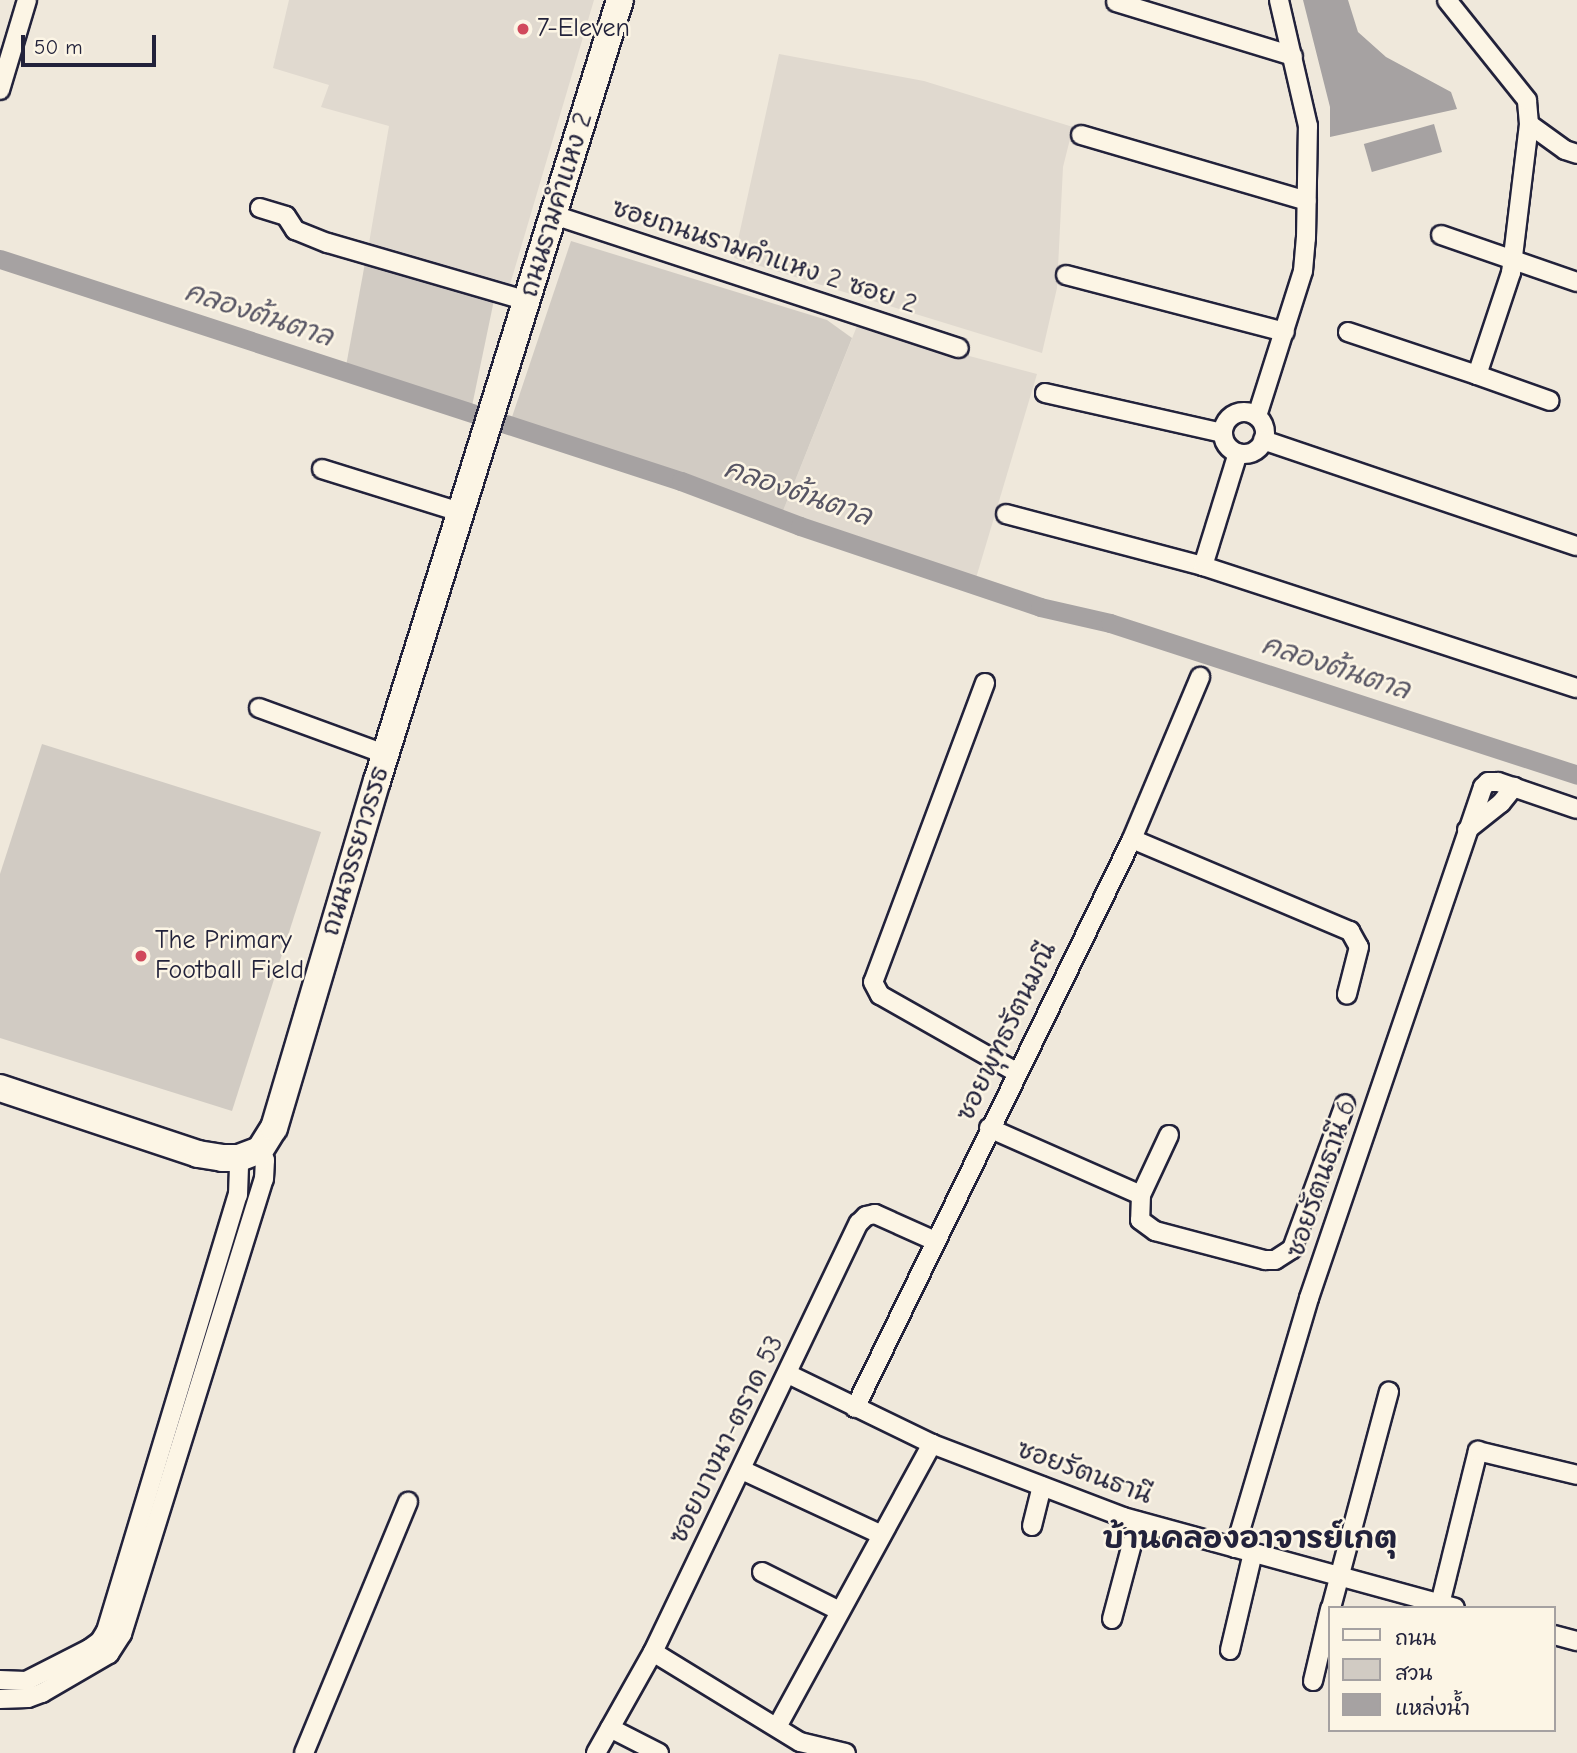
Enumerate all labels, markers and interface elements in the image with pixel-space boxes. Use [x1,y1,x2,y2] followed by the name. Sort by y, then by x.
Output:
[537,13,630,45] place label: 7-Eleven
[24,21,159,65] scale bar
[515,21,531,37] marker: 7-Eleven
[34,35,83,59] text: 50 m
[514,109,600,301] street label: ถนนรามคำแหง 2
[607,193,921,321] street label: ซอยถนนรามคำแหง 2 ซอย 2
[181,274,337,354] water label: คลองต้นตาล
[720,451,876,533] water label: คลองต้นตาล
[1258,627,1414,707] water label: คลองต้นตาล
[315,762,397,940] street label: ถนนจรรยาวรรธ
[155,925,304,986] place label: The Primary Football Field
[950,937,1064,1127] street label: ซอยพุทธรัตนมณี
[133,948,149,964] marker: The Primary Football Field
[1281,1096,1363,1262] street label: ซอยรัตนธานี 6
[663,1331,791,1549] street label: ซอยบางนา-ตราด 53
[1012,1434,1156,1512] street label: ซอยรัตนธานี
[1103,1521,1397,1557] district label: บ้านคลองอาจารย์เกตุ
[1328,1606,1556,1732] legend
[1395,1626,1436,1650] text: ถนน
[1395,1661,1432,1685] text: สวน
[1395,1696,1470,1720] text: แหล่งน้ำ

